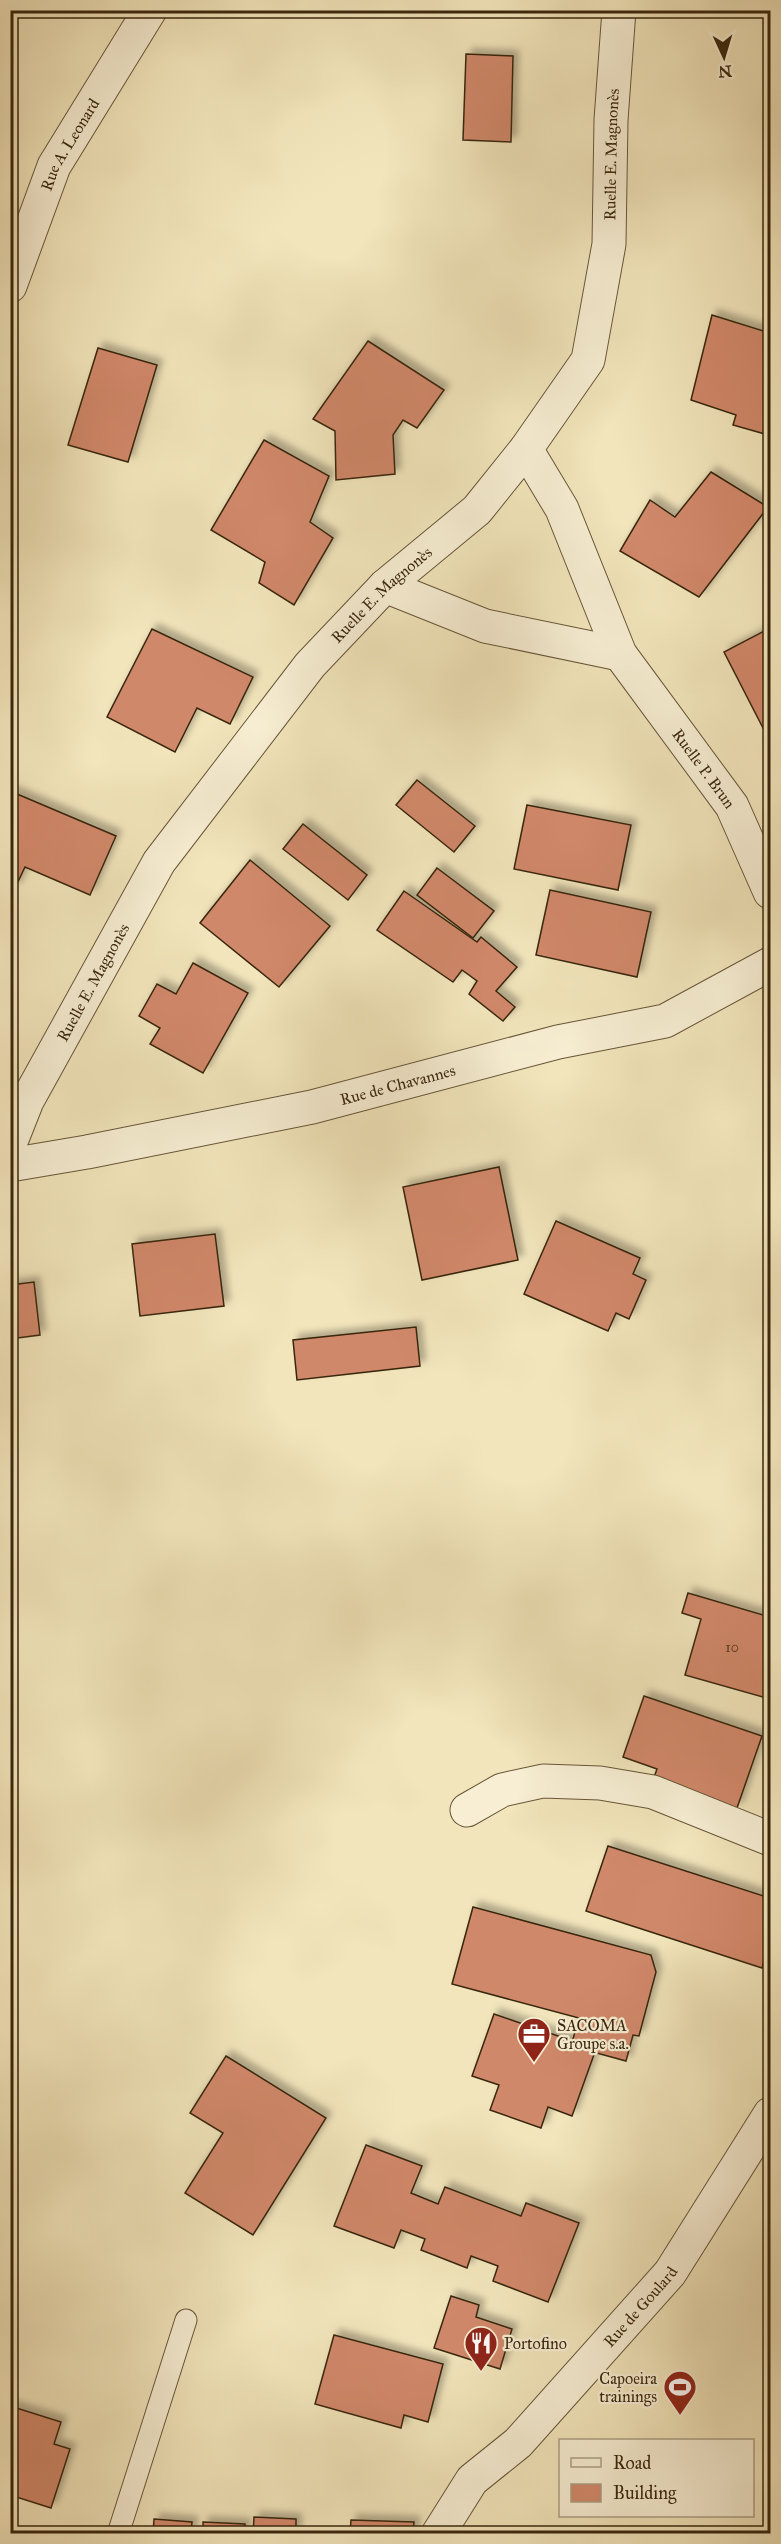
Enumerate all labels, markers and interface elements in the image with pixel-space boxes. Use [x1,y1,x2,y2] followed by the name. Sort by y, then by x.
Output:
[694,27,754,87] north arrow
[717,62,732,81] text: N
[600,88,623,221] street label: Ruelle E. Magnonès
[37,95,103,193] street label: Rue A. Leonard
[327,542,436,647] street label: Ruelle E. Magnonès
[668,725,739,812] street label: Ruelle P. Brun
[53,920,133,1045] street label: Ruelle E. Magnonès
[338,1061,458,1109] street label: Rue de Chavannes
[725,1639,739,1656] house number: 10
[516,2016,552,2063] office icon: SACOMA Groupe s.a.
[557,2016,629,2053] place label: SACOMA Groupe s.a.
[600,2263,682,2351] street label: Rue de Goulard
[463,2325,499,2372] restaurant icon: Portofino
[504,2334,567,2353] place label: Portofino
[599,2369,657,2407] place label: Capoeira trainings
[662,2369,698,2416] sports icon: Capoeira trainings
[559,2439,754,2517] legend
[613,2452,651,2474] text: Road
[613,2482,677,2505] text: Building

